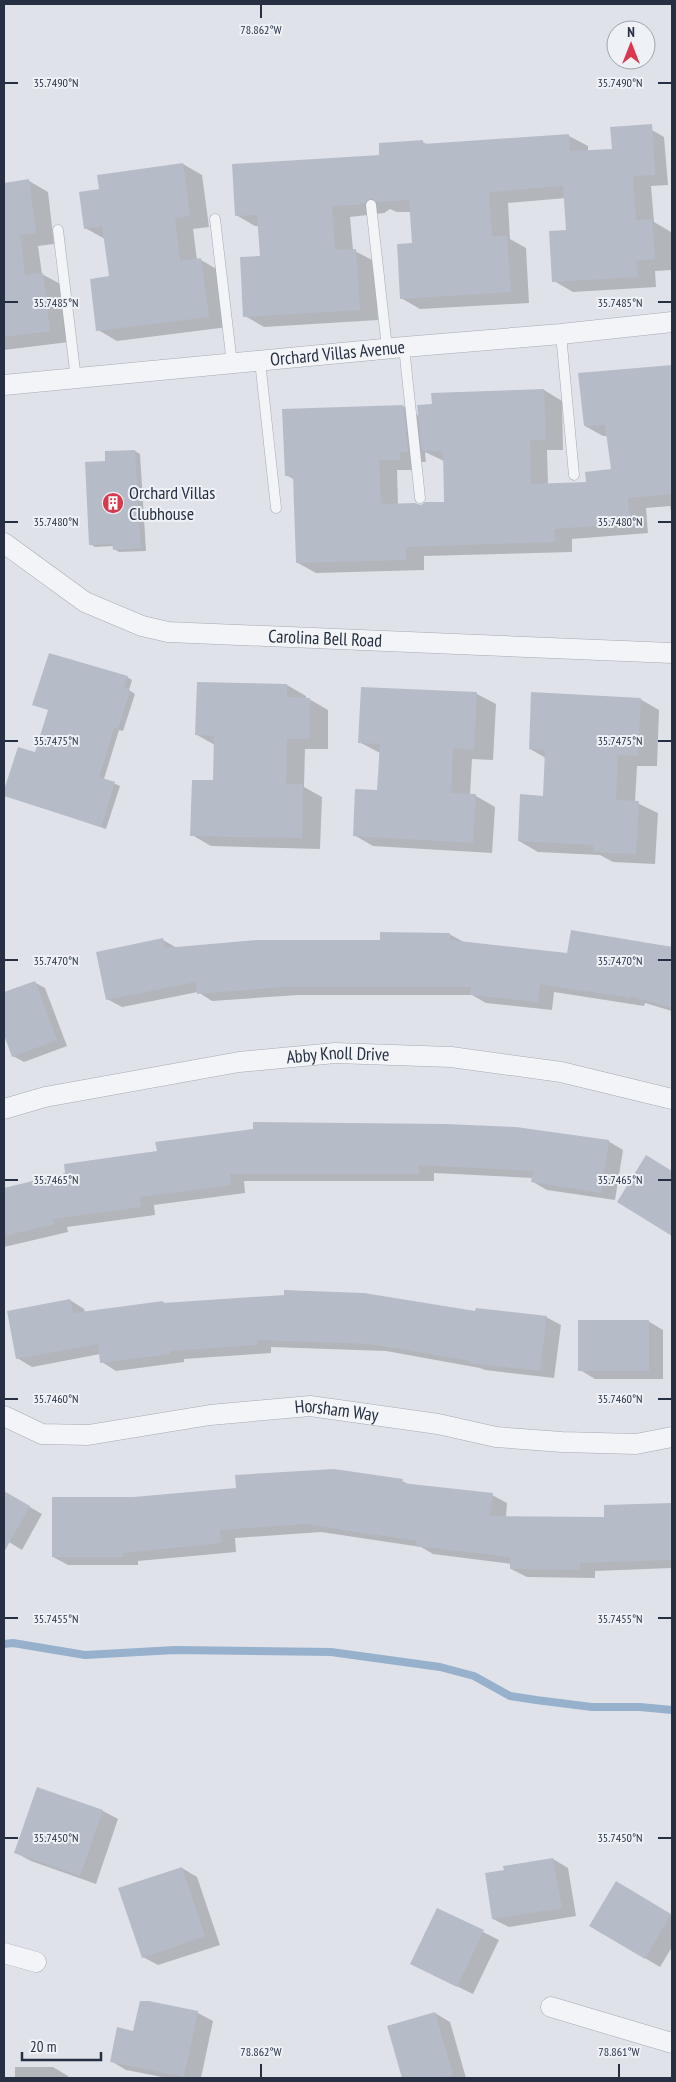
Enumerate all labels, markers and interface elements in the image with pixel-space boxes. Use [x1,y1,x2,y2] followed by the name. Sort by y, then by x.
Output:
[606,20,656,70] north arrow
[240,22,282,37] text: 78.862°W
[627,23,635,41] text: N
[33,75,79,90] text: 35.7490°N
[597,75,643,90] text: 35.7490°N
[33,295,79,310] text: 35.7485°N
[597,295,643,310] text: 35.7485°N
[269,335,406,371] street label: Orchard Villas Avenue
[129,481,215,525] place label: Orchard Villas Clubhouse
[101,491,125,515] building icon: Orchard Villas Clubhouse
[33,514,79,529] text: 35.7480°N
[597,514,643,529] text: 35.7480°N
[268,624,383,652] street label: Carolina Bell Road
[33,733,79,748] text: 35.7475°N
[597,733,643,748] text: 35.7475°N
[33,953,79,968] text: 35.7470°N
[597,953,643,968] text: 35.7470°N
[285,1041,390,1069] street label: Abby Knoll Drive
[33,1172,79,1187] text: 35.7465°N
[597,1172,643,1187] text: 35.7465°N
[33,1391,79,1406] text: 35.7460°N
[597,1391,643,1406] text: 35.7460°N
[294,1394,380,1427] street label: Horsham Way
[33,1611,79,1626] text: 35.7455°N
[597,1611,643,1626] text: 35.7455°N
[33,1830,79,1845] text: 35.7450°N
[597,1830,643,1845] text: 35.7450°N
[22,2030,101,2062] scale bar
[30,2037,56,2056] text: 20 m
[240,2044,282,2059] text: 78.862°W
[598,2044,640,2059] text: 78.861°W

